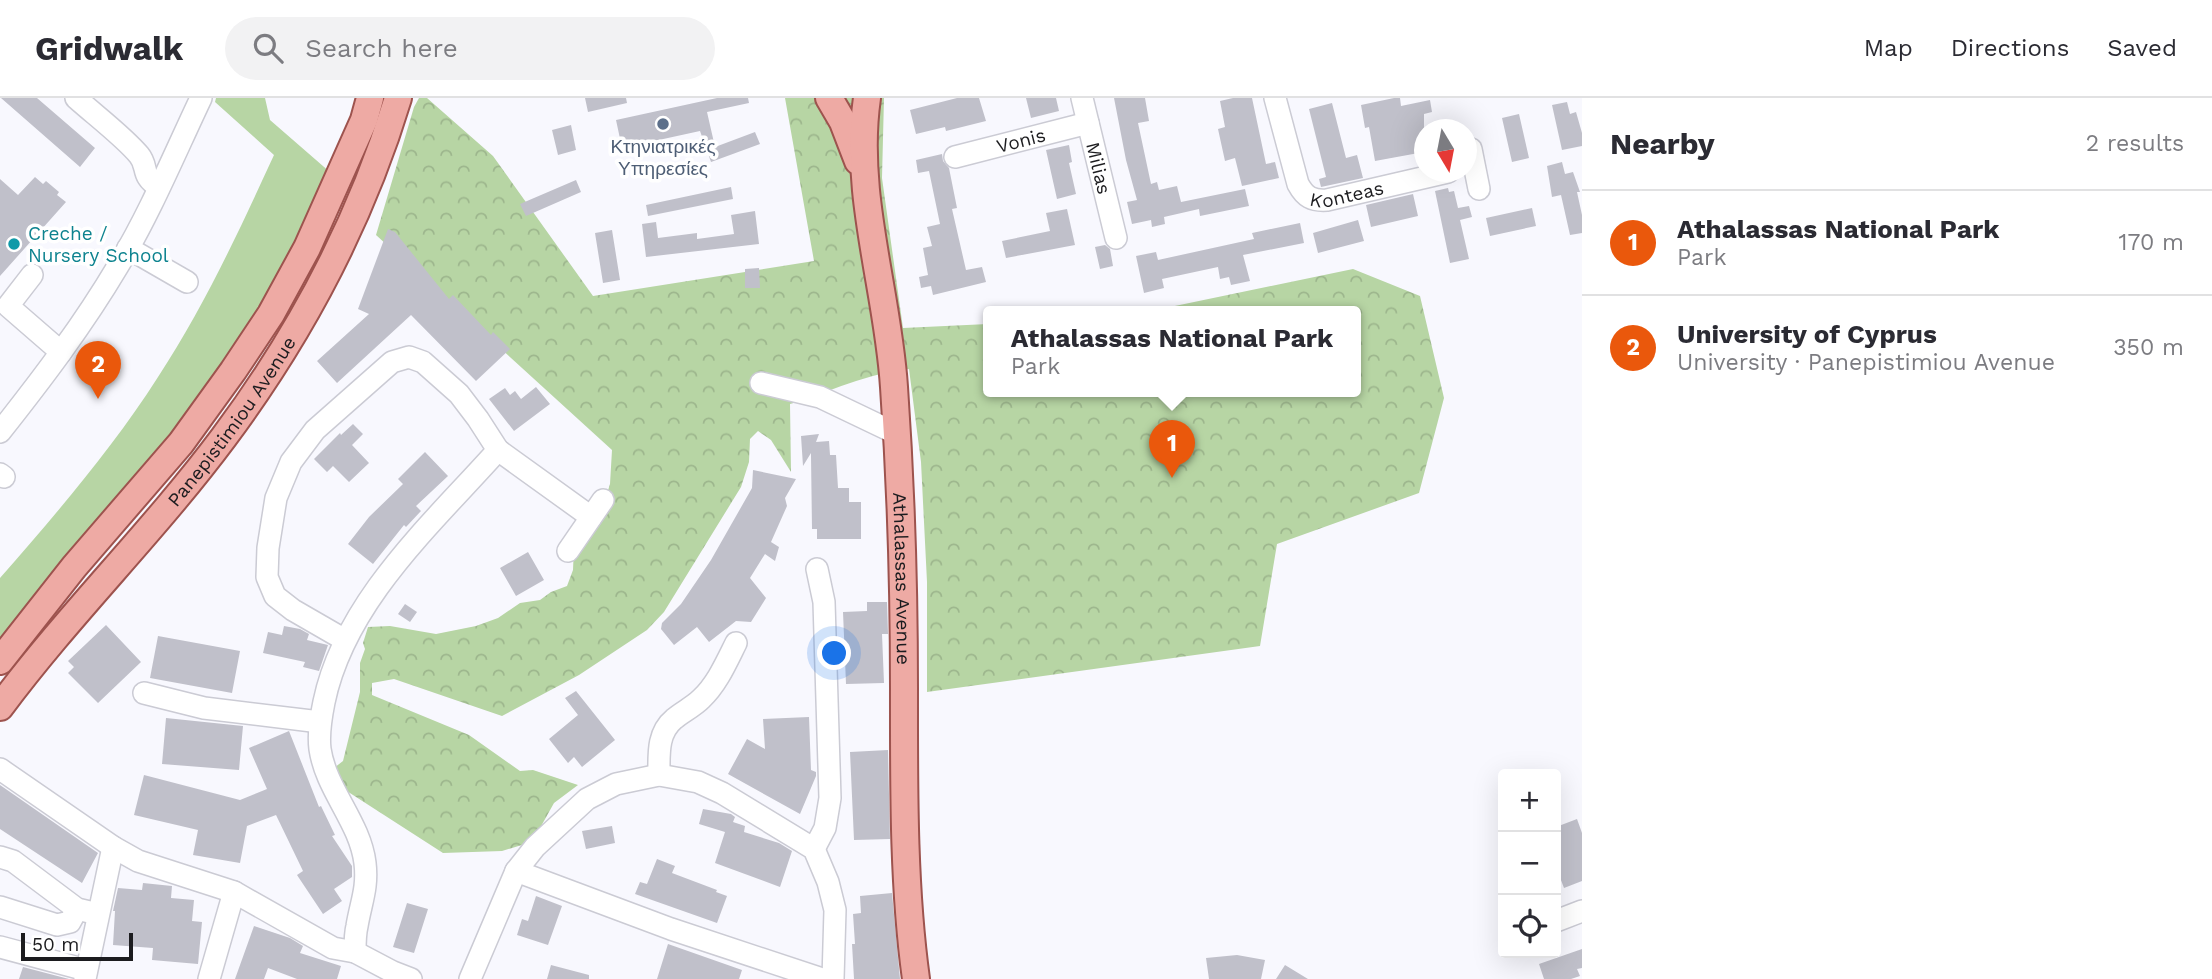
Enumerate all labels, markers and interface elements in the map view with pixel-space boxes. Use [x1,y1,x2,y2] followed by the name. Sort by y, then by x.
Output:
[225,17,715,80] search box
[35,29,183,68] text: Gridwalk
[249,29,287,67] icon: search
[305,33,458,63] text: Search here
[1864,34,1913,62] text: Map
[1951,34,2069,62] text: Directions
[2107,34,2177,62] text: Saved
[655,116,671,132] marker: Κτηνιατρικές Υπηρεσίες
[1414,119,1477,182] north arrow
[994,123,1048,157] street label: Vonis
[1610,126,1715,161] text: Nearby
[2086,130,2184,157] text: 2 results
[610,135,716,180] place label: Κτηνιατρικές Υπηρεσίες
[1082,140,1116,196] street label: Milias
[1308,176,1386,212] street label: Konteas
[1677,214,1999,244] text: Athalassas National Park
[28,222,169,267] place label: Creche / Nursery School
[1628,229,1638,256] text: 1
[2119,229,2184,256] text: 170 m
[6,236,22,252] marker: Creche / Nursery School
[1677,244,1726,271] text: Park
[983,306,1361,397] popup
[1677,319,1937,349] text: University of Cyprus
[1011,323,1333,353] text: Athalassas National Park
[162,332,300,511] street label: Panepistimiou Avenue
[1626,334,1640,361] text: 2
[2113,334,2184,361] text: 350 m
[75,341,121,399] pin: 2
[1677,349,2055,376] text: University · Panepistimiou Avenue
[1011,353,1060,380] text: Park
[1149,420,1195,478] pin: 1
[888,492,915,665] street label: Athalassas Avenue
[817,636,851,670] your location
[1498,769,1561,958] map controls
[1498,769,1561,832] button: +
[1498,832,1561,895] button: −
[1498,895,1561,958] button: locate
[21,930,133,962] scale bar
[32,933,79,956] text: 50 m

